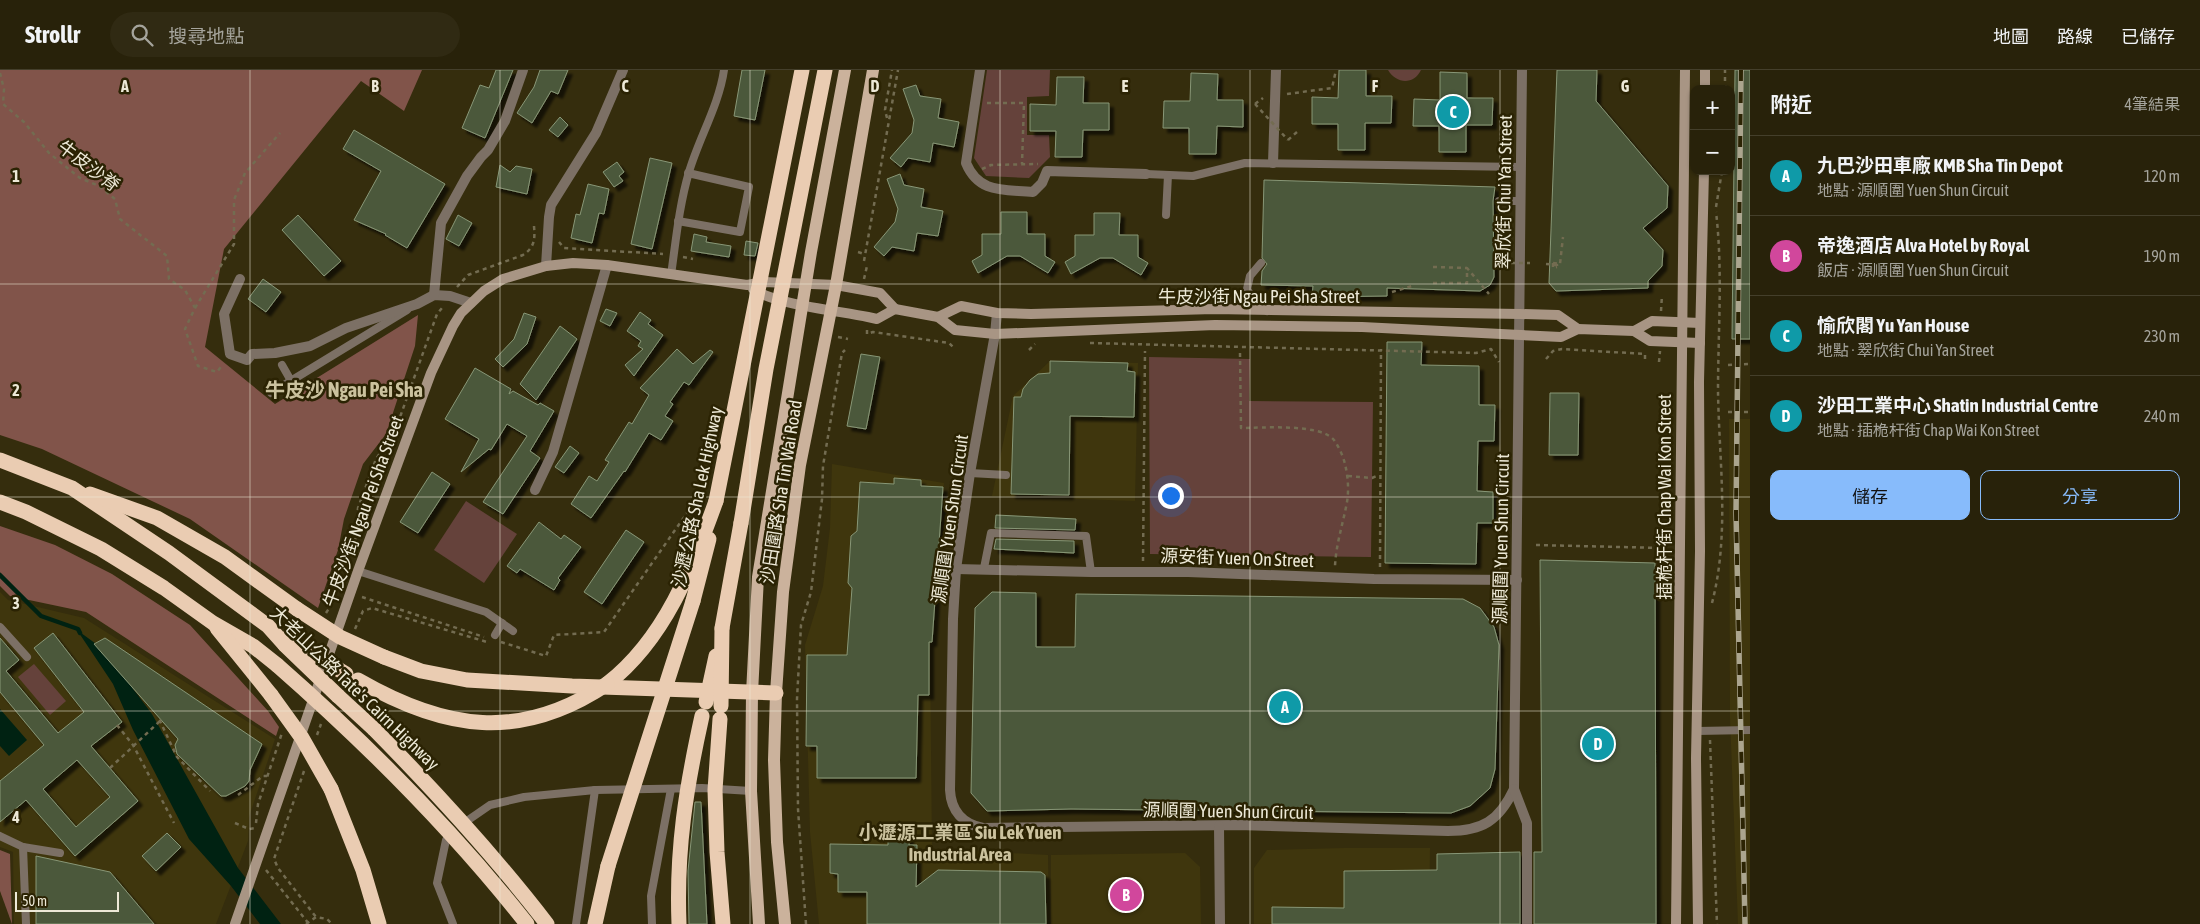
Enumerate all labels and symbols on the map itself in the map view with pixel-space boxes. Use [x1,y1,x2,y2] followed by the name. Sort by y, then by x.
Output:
[120,77,129,95] text: A
[371,77,379,95] text: B
[621,77,629,95] text: C
[871,77,880,95] text: D
[1122,77,1129,95] text: E
[1372,77,1379,95] text: F
[1621,77,1630,95] text: G
[1437,93,1469,131] pin: C
[1492,115,1516,269] street label: 翠欣街 Chui Yan Street
[54,136,124,196] street label: 牛皮沙脊
[12,167,20,185] text: 1
[1158,286,1360,307] street label: 牛皮沙街 Ngau Pei Sha Street
[265,378,423,401] district label: 牛皮沙 Ngau Pei Sha
[12,381,20,399] text: 2
[1654,394,1675,600] street label: 插桅杆街 Chap Wai Kon Street
[756,398,806,586] street label: 沙田圍路 Sha Tin Wai Road
[668,405,726,589] street label: 沙瀝公路 Sha Lek Highway
[319,412,407,610] street label: 牛皮沙街 Ngau Pei Sha Street
[928,433,972,605] street label: 源順圍 Yuen Shun Circuit
[1489,453,1513,625] street label: 源順圍 Yuen Shun Circuit
[1158,483,1184,509] your location
[1160,545,1314,571] street label: 源安街 Yuen On Street
[12,594,20,612] text: 3
[266,602,444,774] street label: 大老山公路 Tate's Cairn Highway
[1269,688,1301,726] pin: A
[1582,725,1614,763] pin: D
[1142,799,1314,823] street label: 源順圍 Yuen Shun Circuit
[11,808,20,826] text: 4
[858,821,1062,865] district label: 小瀝源工業區 Siu Lek Yuen Industrial Area
[1110,876,1142,914] pin: B
[15,889,119,912] scale bar

